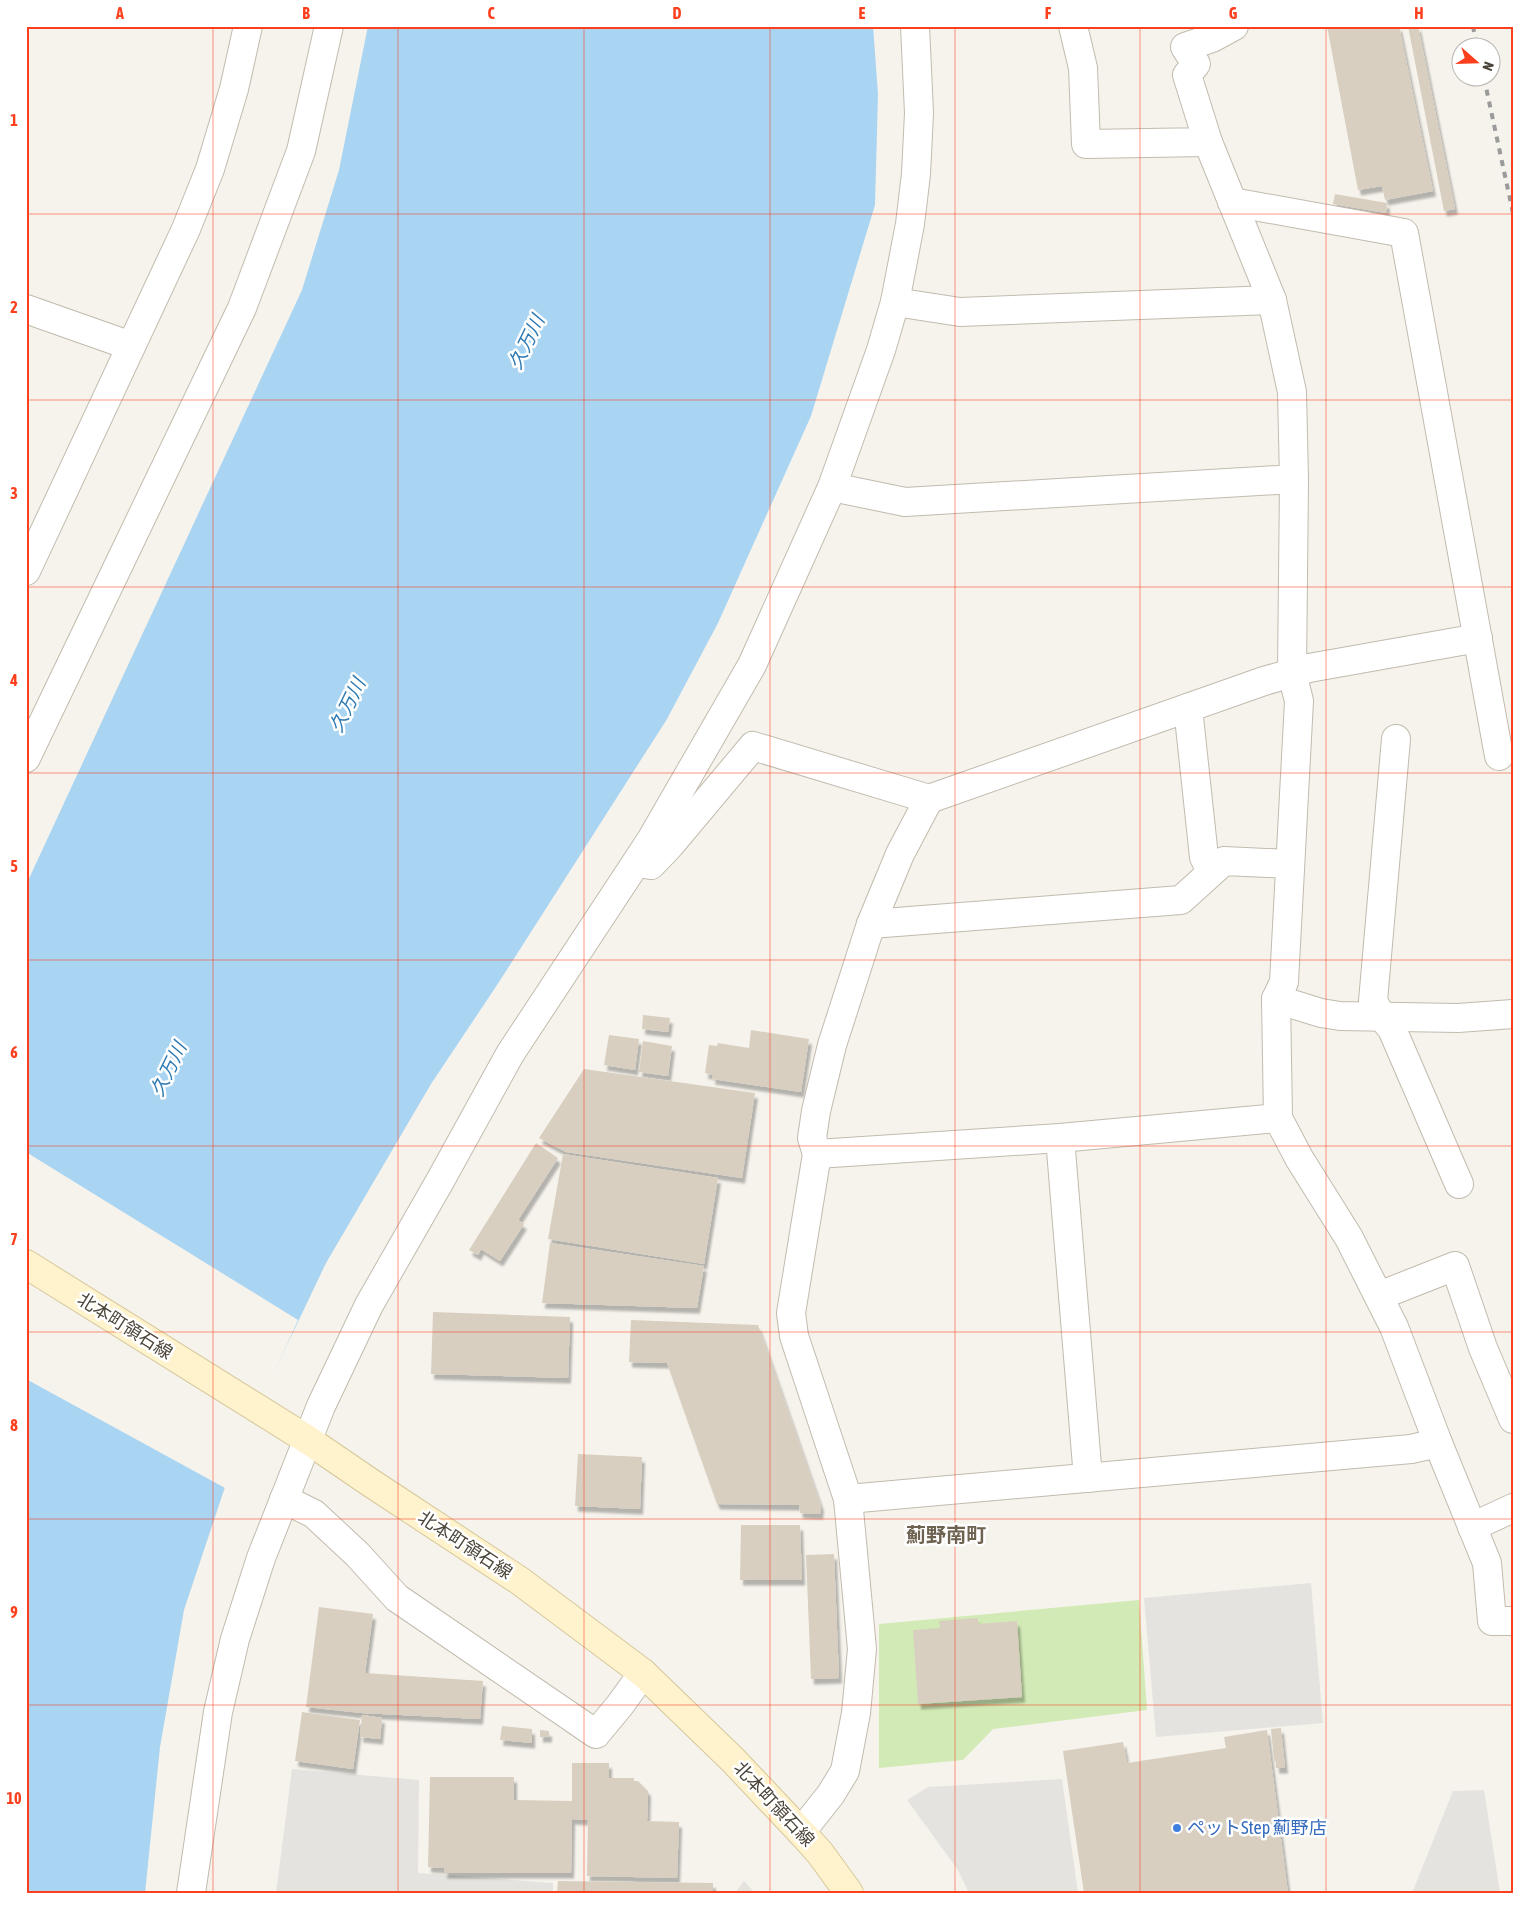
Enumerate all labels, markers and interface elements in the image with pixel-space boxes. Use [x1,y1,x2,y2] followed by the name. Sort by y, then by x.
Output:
[115,4,124,22] text: A
[302,4,310,22] text: B
[487,4,495,22] text: C
[673,4,682,22] text: D
[859,4,866,22] text: E
[1045,4,1052,22] text: F
[1229,4,1238,22] text: G
[1414,4,1424,22] text: H
[1452,38,1502,88] north arrow
[1479,60,1497,73] text: N
[10,111,18,129] text: 1
[10,298,18,316] text: 2
[504,310,549,372] water label: 久万川
[10,484,18,502] text: 3
[9,671,18,689] text: 4
[325,673,370,735] water label: 久万川
[10,857,18,875] text: 5
[146,1037,191,1099] water label: 久万川
[10,1043,18,1061] text: 6
[10,1230,18,1248] text: 7
[74,1288,177,1363] street label: 北本町領石線
[10,1416,18,1434] text: 8
[414,1506,516,1583] street label: 北本町領石線
[906,1523,986,1546] district label: 薊野南町
[10,1603,18,1621] text: 9
[730,1757,819,1850] street label: 北本町領石線
[6,1789,22,1807] text: 10
[1187,1817,1327,1838] place label: ペットStep 薊野店
[1171,1822,1183,1834] marker: ペットStep 薊野店

